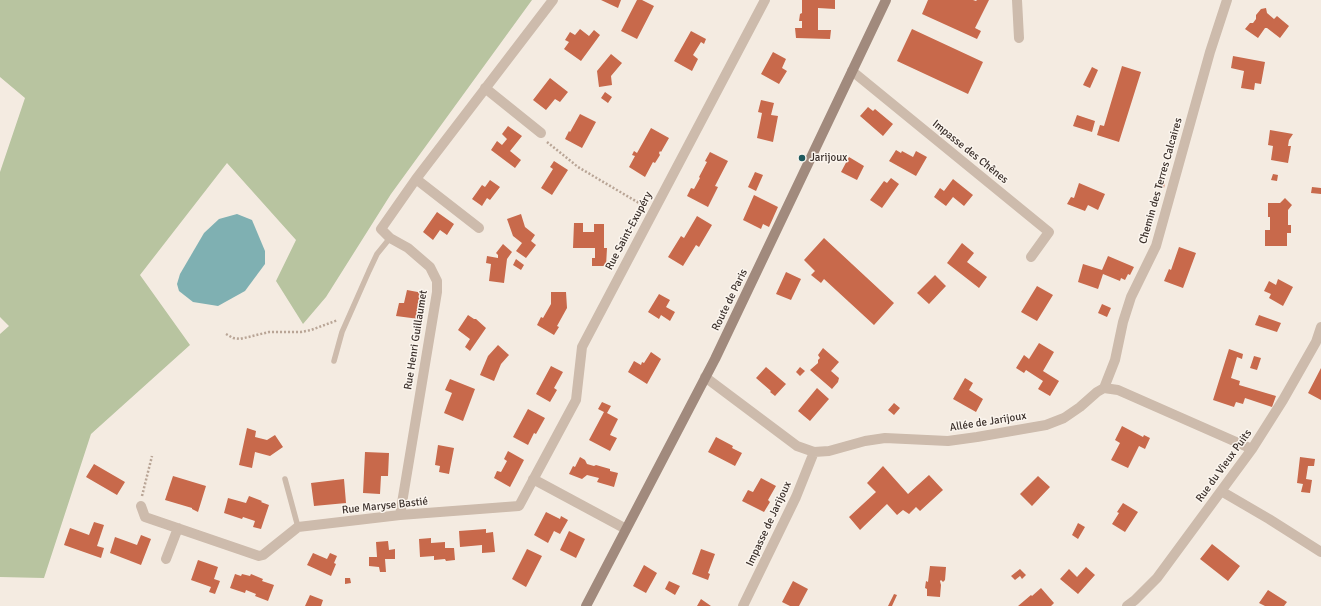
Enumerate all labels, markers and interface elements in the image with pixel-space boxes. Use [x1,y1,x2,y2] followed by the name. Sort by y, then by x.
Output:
[1137,116,1185,246] street label: Chemin des Terres Calcaires
[929,117,1011,187] street label: Impasse des Chênes
[810,151,847,165] place label: Jarijoux
[797,153,807,163] marker: Jarijoux
[603,190,655,272] street label: Rue Saint-Exupéry
[709,267,751,333] street label: Route de Paris
[402,289,430,391] street label: Rue Henri Guillaumet
[949,409,1027,435] street label: Allée de Jarijoux
[1193,427,1255,505] street label: Rue du Vieux Puits
[744,480,794,568] street label: Impasse de Jarijoux
[341,495,429,517] street label: Rue Maryse Bastié

